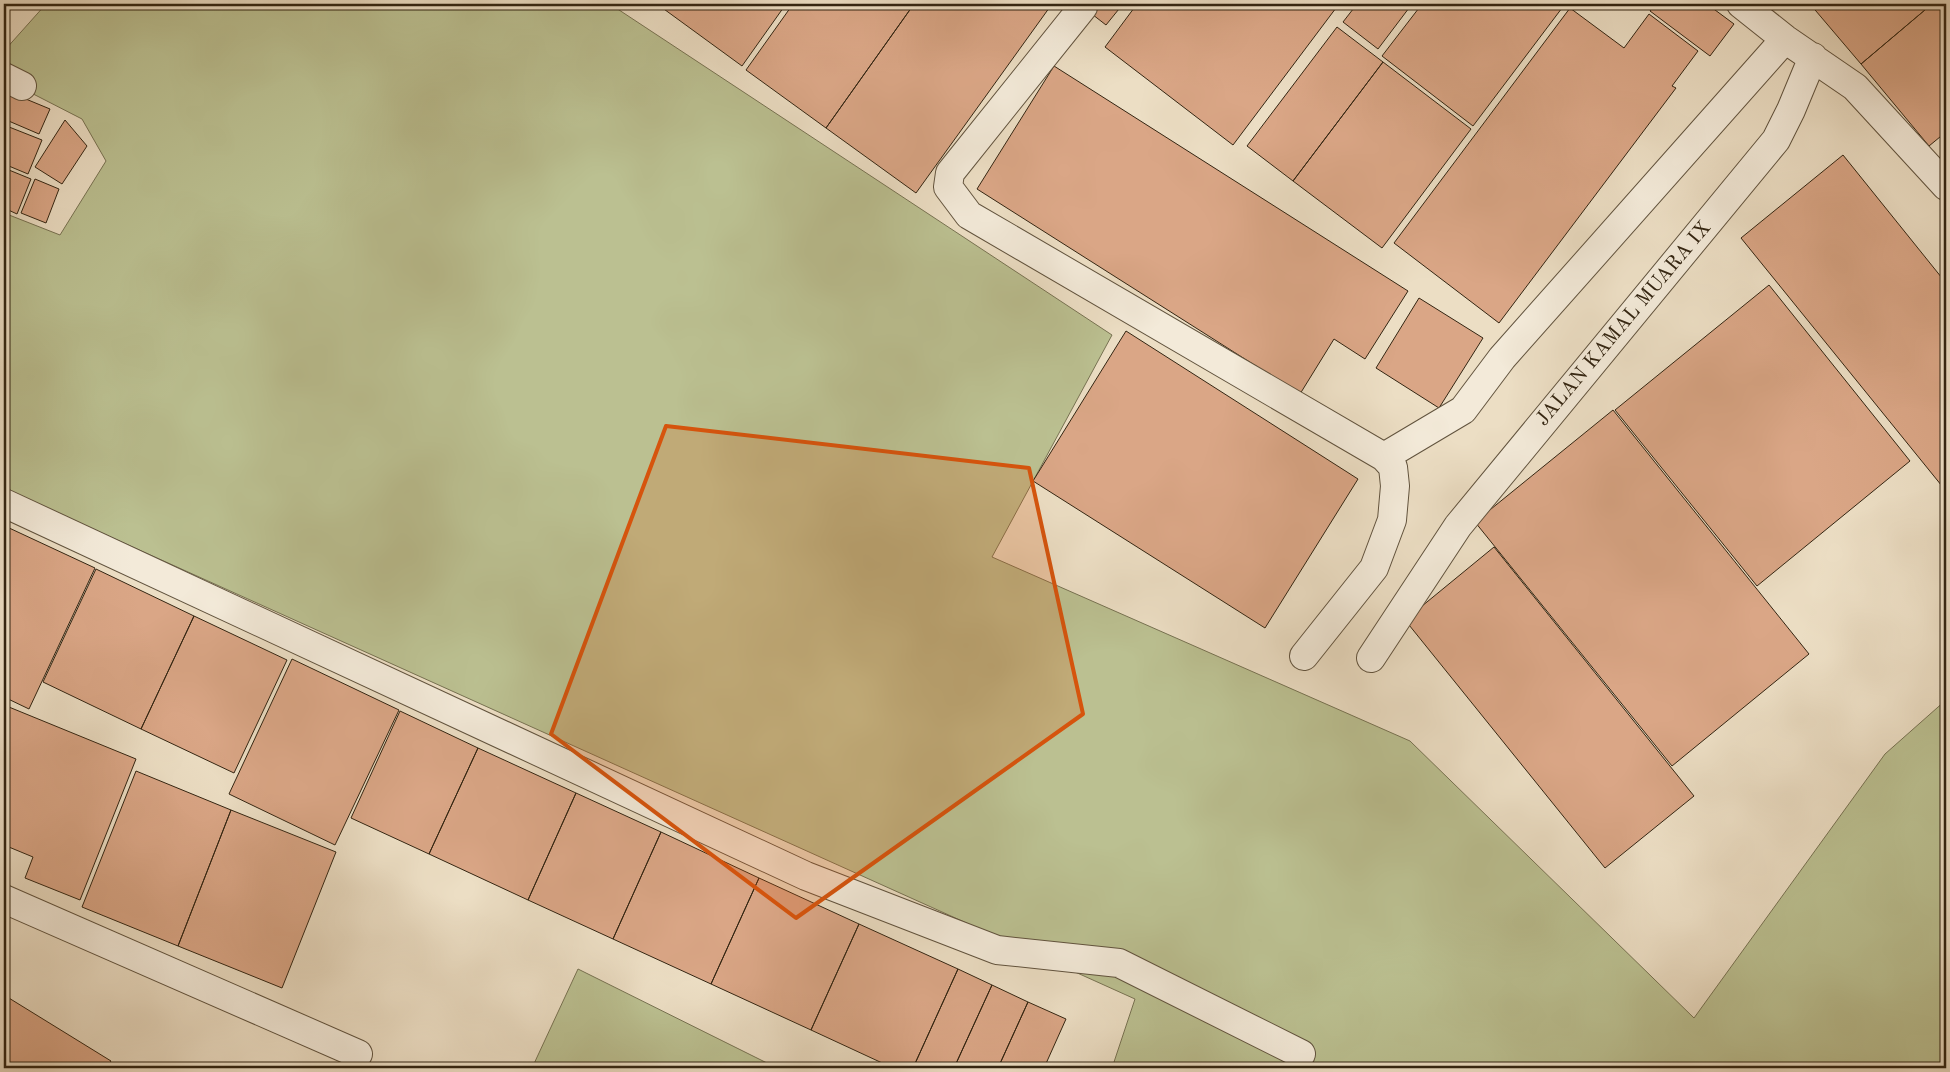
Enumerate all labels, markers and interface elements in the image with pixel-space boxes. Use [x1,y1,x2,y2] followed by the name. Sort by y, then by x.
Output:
[1533,218,1715,430] street label: JALAN KAMAL MUARA IX

